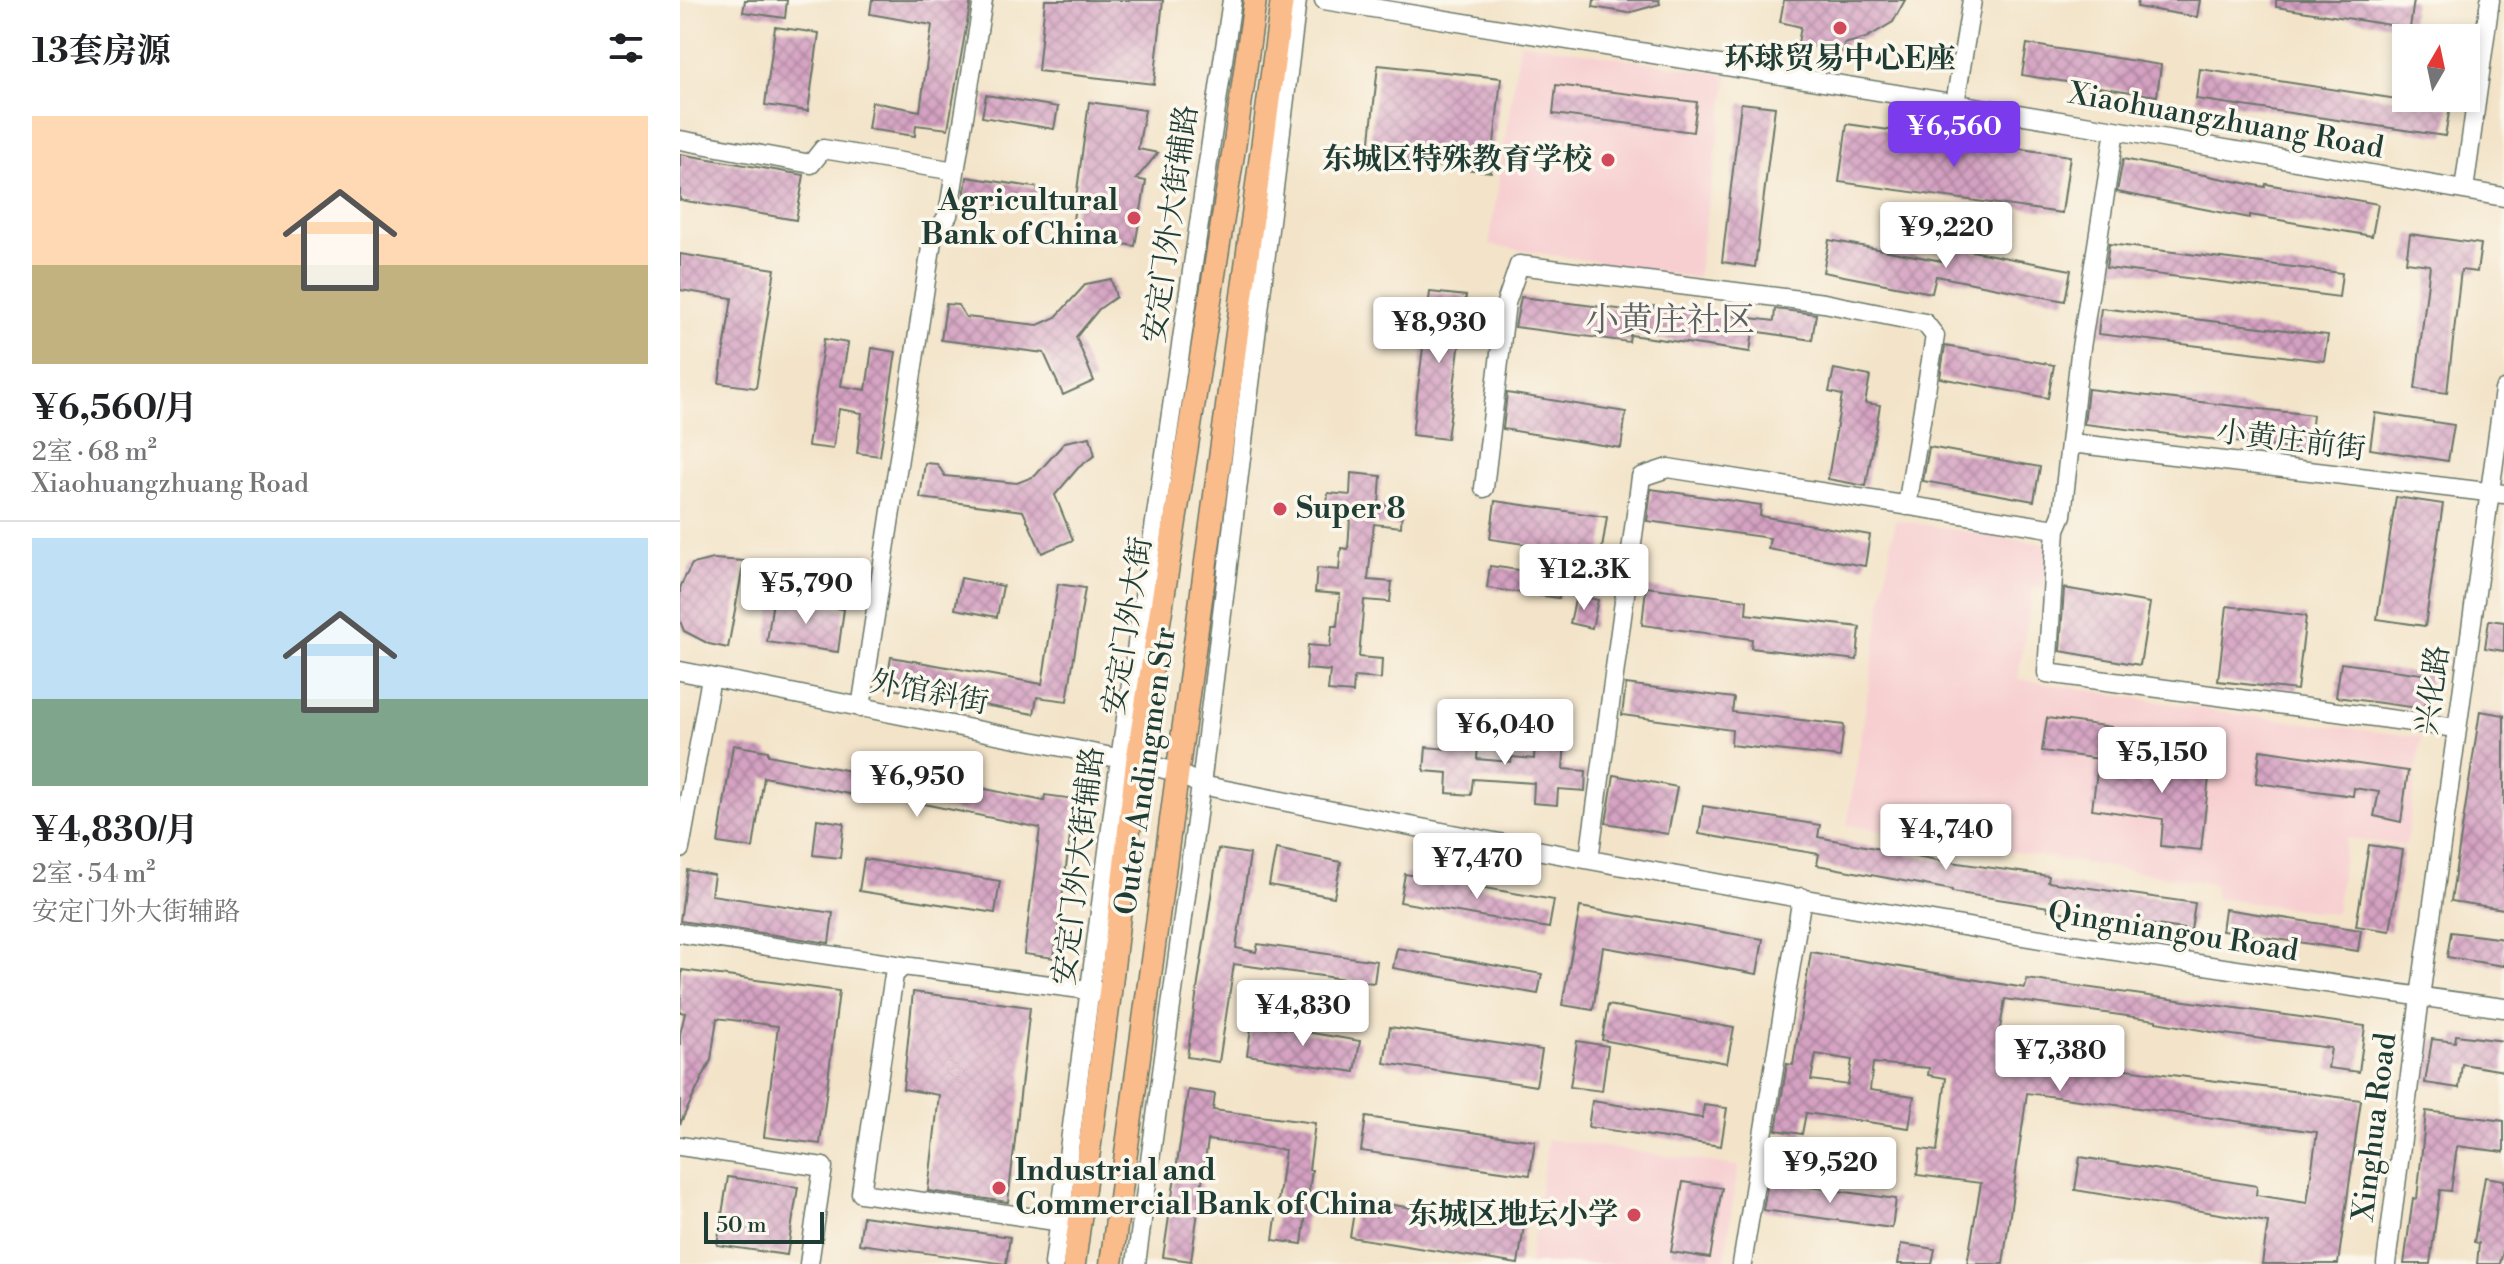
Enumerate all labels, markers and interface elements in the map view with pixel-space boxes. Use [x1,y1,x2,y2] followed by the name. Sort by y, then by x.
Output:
[1831,19,1849,37] marker: 环球贸易中心E座
[2392,24,2480,112] north arrow
[2392,24,2480,112] map controls
[604,26,648,70] icon: filters
[32,31,171,73] text: 13套房源
[1725,40,1955,78] place label: 环球贸易中心E座
[2064,74,2387,167] street label: Xiaohuangzhuang Road
[1889,101,2019,169] pin: ¥6,560
[1135,103,1207,345] street label: 安定门外大街辅路
[1906,111,2002,143] text: ¥6,560
[1322,141,1592,179] place label: 东城区特殊教育学校
[1599,151,1617,169] marker: 东城区特殊教育学校
[268,168,412,312] icon: home
[921,182,1119,254] place label: Agricultural Bank of China
[1881,202,2011,270] pin: ¥9,220
[1125,209,1143,227] marker: Agricultural Bank of China
[1898,212,1994,244] text: ¥9,220
[1374,297,1504,365] pin: ¥8,930
[1585,300,1755,342] district label: 小黄庄社区
[1391,307,1487,339] text: ¥8,930
[32,388,198,430] text: ¥6,560/月
[2214,413,2368,469] street label: 小黄庄前街
[32,436,157,468] text: 2室 · 68 m²
[32,468,309,500] text: Xiaohuangzhuang Road
[1296,490,1406,528] place label: Super 8
[1271,500,1289,518] marker: Super 8
[1095,534,1161,718] street label: 安定门外大街
[1519,544,1649,612] pin: ¥12.3K
[1537,554,1631,586] text: ¥12.3K
[741,558,871,626] pin: ¥5,790
[759,568,853,600] text: ¥5,790
[268,590,412,734] icon: home
[1107,625,1185,917] street label: Outer Andingmen Str
[2408,643,2458,737] street label: 兴化路
[866,663,992,723] street label: 外馆斜街
[1440,699,1570,767] pin: ¥6,040
[1455,709,1555,741] text: ¥6,040
[2097,727,2227,795] pin: ¥5,150
[2116,737,2208,769] text: ¥5,150
[1046,745,1112,987] street label: 安定门外大街辅路
[852,751,982,819] pin: ¥6,950
[869,761,965,793] text: ¥6,950
[1881,804,2011,872] pin: ¥4,740
[32,810,199,852] text: ¥4,830/月
[1898,814,1994,846] text: ¥4,740
[1412,833,1542,901] pin: ¥7,470
[1431,843,1523,875] text: ¥7,470
[32,858,155,890] text: 2室 · 54 m²
[2045,893,2301,971] street label: Qingniangou Road
[32,896,240,928] text: 安定门外大街辅路
[1238,980,1368,1048] pin: ¥4,830
[1255,990,1351,1022] text: ¥4,830
[1995,1025,2125,1093] pin: ¥7,380
[2344,1031,2405,1224] street label: Xinghua Road
[2013,1035,2107,1067] text: ¥7,380
[1765,1137,1895,1205] pin: ¥9,520
[1782,1147,1878,1179] text: ¥9,520
[1015,1152,1394,1224] place label: Industrial and Commercial Bank of China
[990,1179,1008,1197] marker: Industrial and Commercial Bank of China
[1408,1196,1618,1234] place label: 东城区地坛小学
[1625,1206,1643,1224] marker: 东城区地坛小学
[704,1208,824,1244] scale bar
[716,1212,767,1239] text: 50 m

